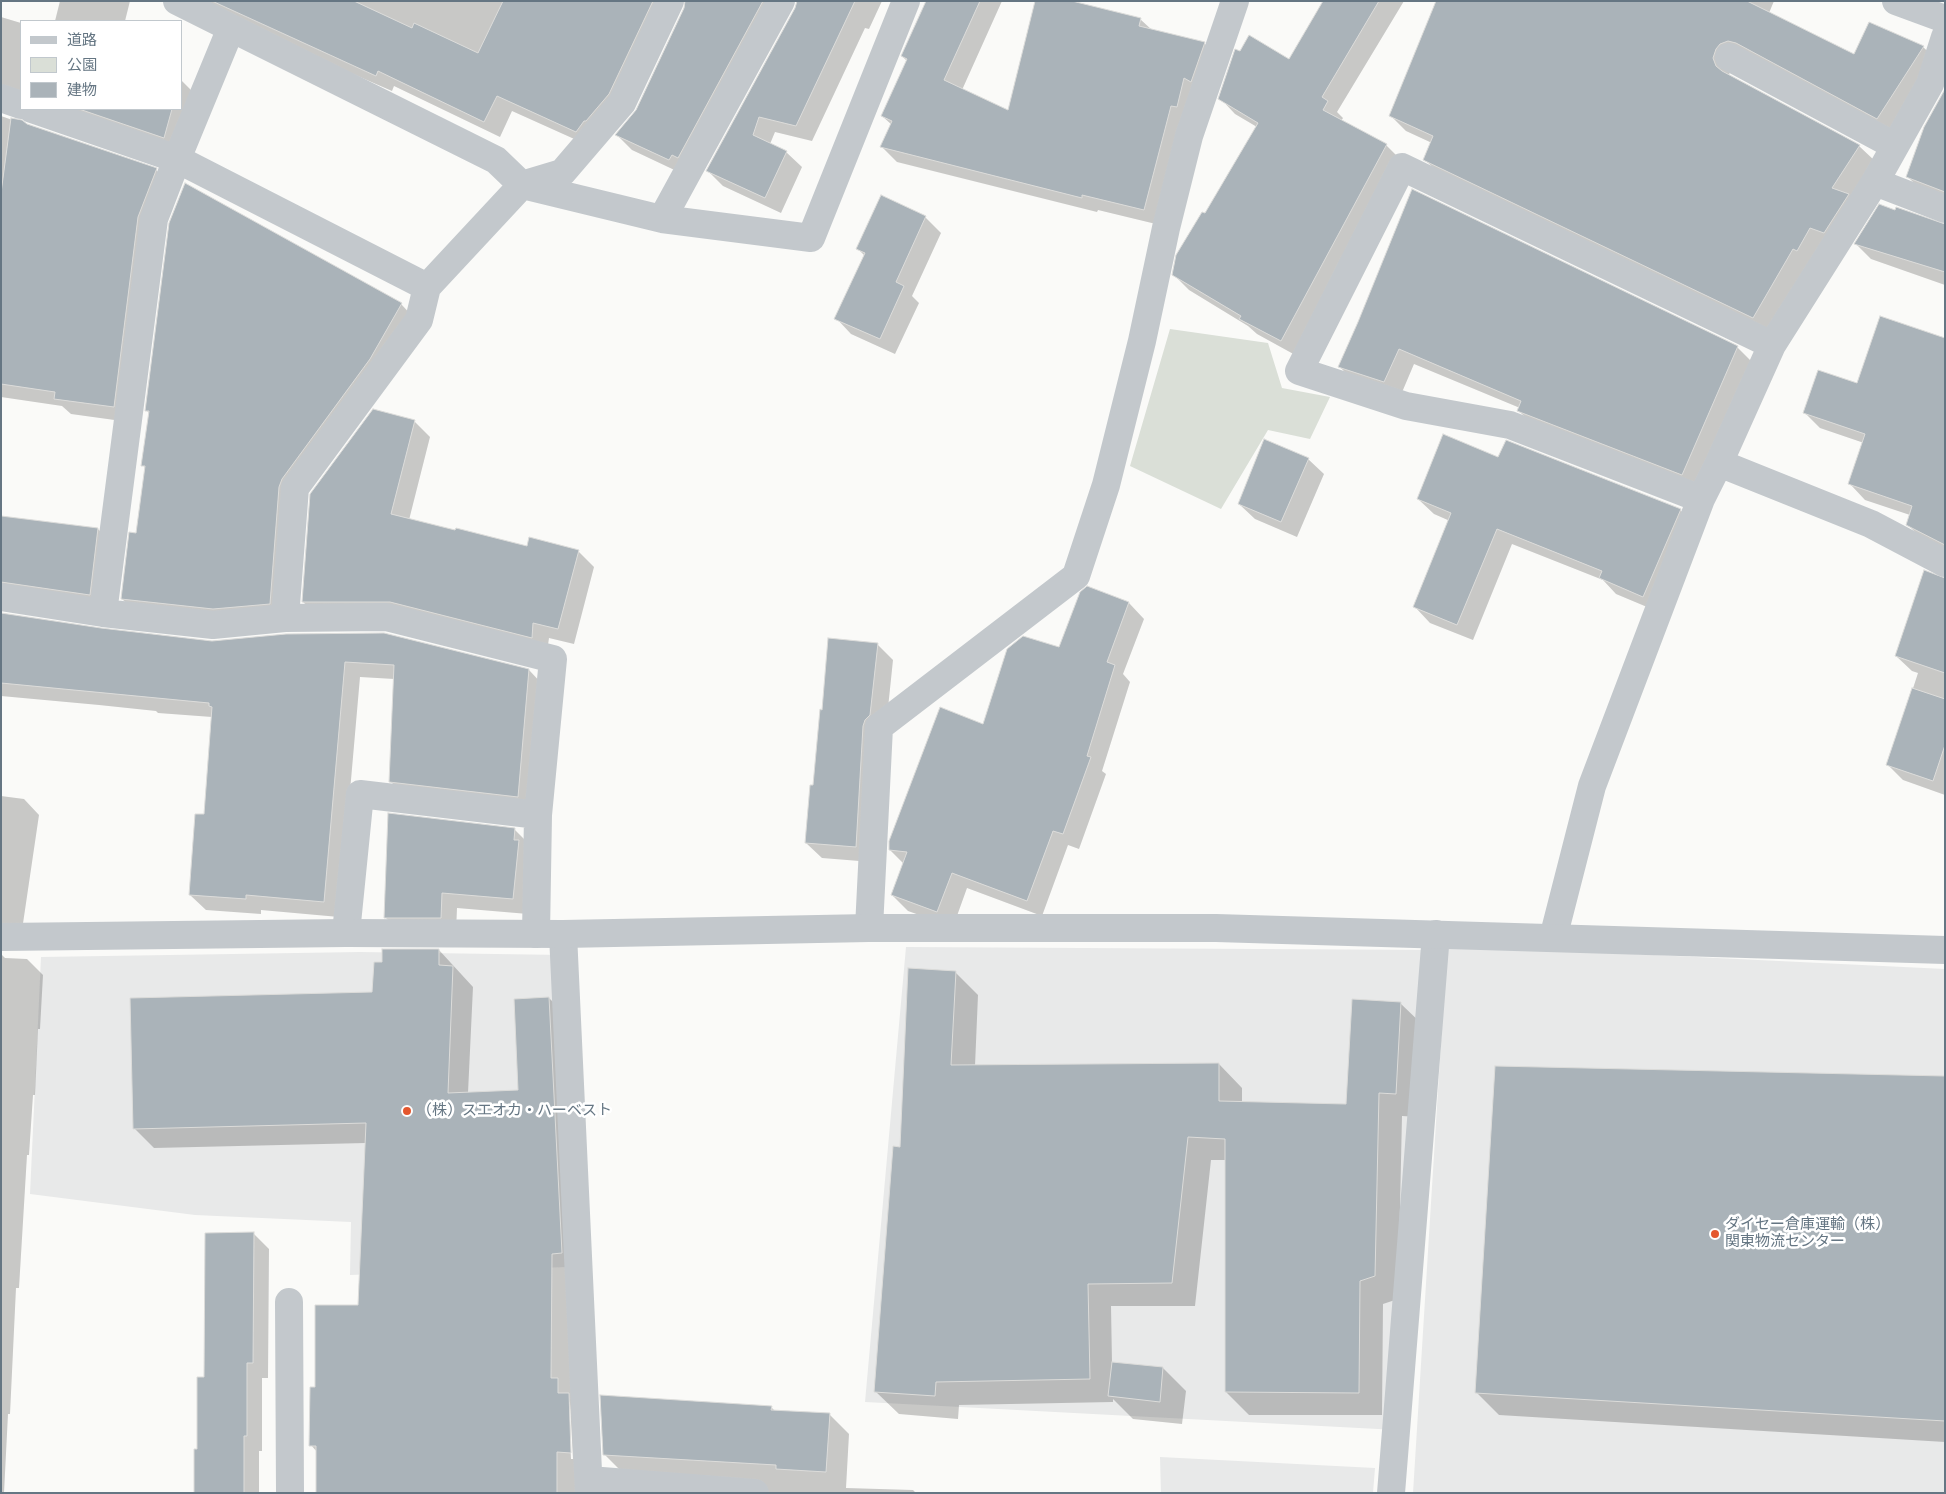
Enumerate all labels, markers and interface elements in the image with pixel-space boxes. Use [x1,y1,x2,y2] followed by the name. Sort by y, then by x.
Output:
[20,20,182,110] legend
[67,29,97,51] text: 道路
[67,54,97,76] text: 公園
[67,79,97,101] text: 建物
[417,1102,612,1120] place label: （株）スエオカ・ハーベスト
[401,1105,413,1117] marker: （株）スエオカ・ハーベスト
[1725,1216,1890,1251] place label: ダイセー倉庫運輸（株） 関東物流センター
[1709,1228,1721,1240] marker: ダイセー倉庫運輸（株） 関東物流センター

